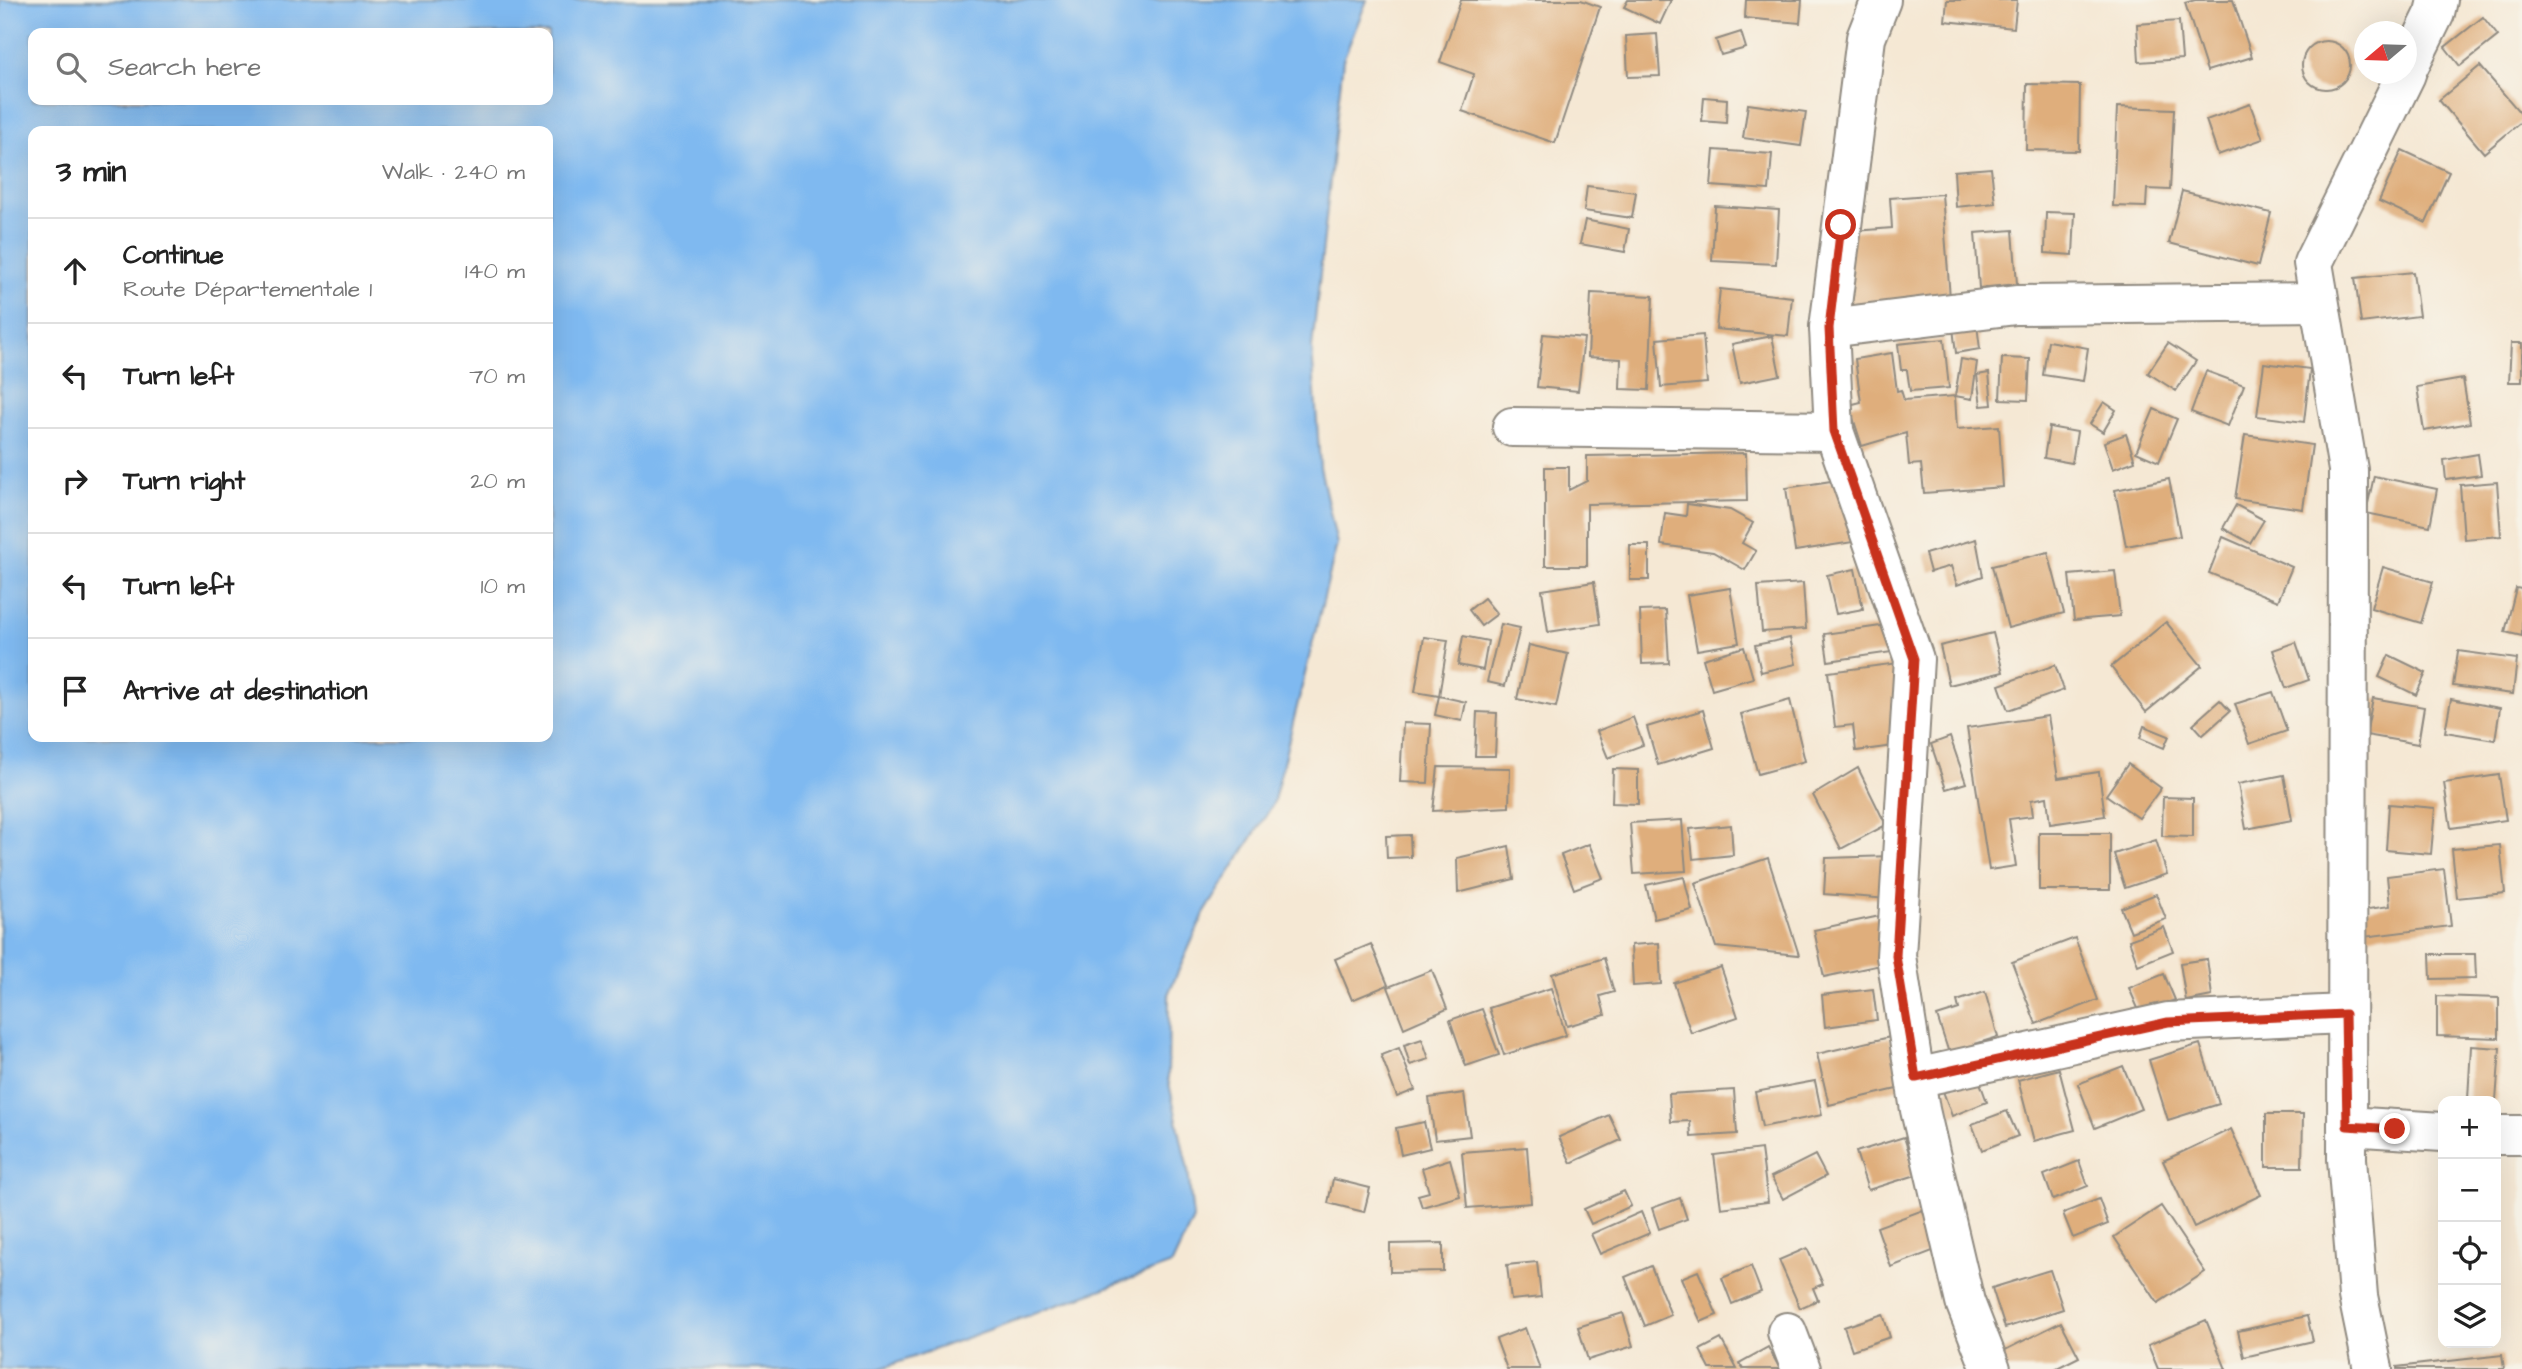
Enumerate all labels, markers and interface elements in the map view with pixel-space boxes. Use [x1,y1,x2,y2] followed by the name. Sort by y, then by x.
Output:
[2354,21,2417,84] north arrow
[28,28,553,105] search box
[52,48,90,86] icon: search
[108,49,261,85] text: Search here
[56,151,126,193] text: 3 min
[382,156,525,188] text: Walk · 240 m
[1825,209,1856,240] route start
[123,237,224,273] text: Continue
[56,252,94,290] icon: ahead
[465,255,525,287] text: 140 m
[123,273,372,305] text: Route Départementale 1
[56,357,94,395] icon: left
[123,358,234,394] text: Turn left
[469,360,525,392] text: 70 m
[56,462,94,500] icon: right
[123,463,245,499] text: Turn right
[470,465,525,497] text: 20 m
[56,567,94,605] icon: left
[123,568,234,604] text: Turn left
[480,570,525,602] text: 10 m
[56,672,94,710] icon: arrive
[123,673,368,709] text: Arrive at destination
[2438,1096,2501,1348] map controls
[2438,1096,2501,1159] button: +
[2379,1113,2410,1144] route end
[2438,1159,2501,1222] button: −
[2438,1222,2501,1285] button: locate
[2438,1285,2501,1348] button: layers

